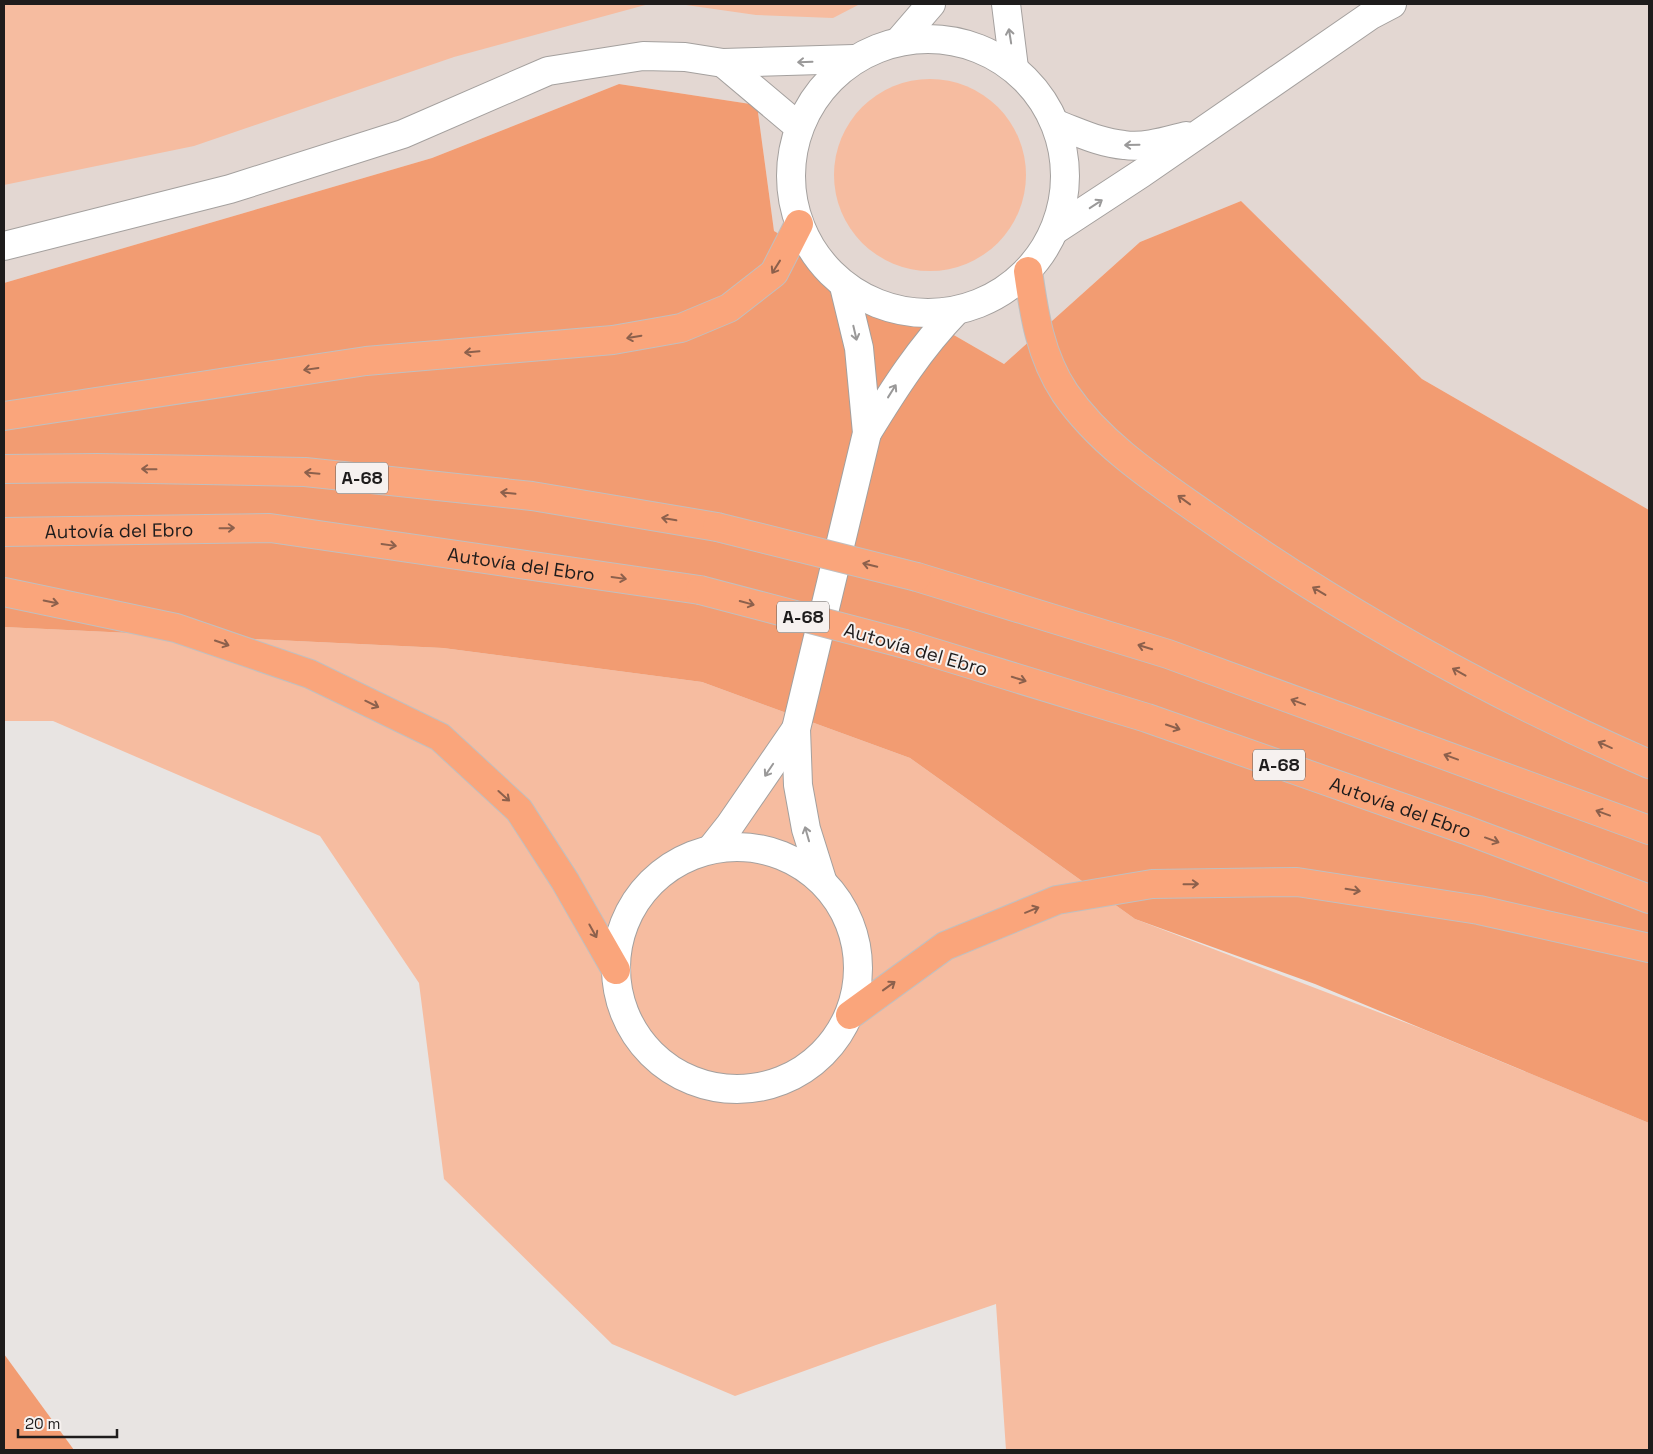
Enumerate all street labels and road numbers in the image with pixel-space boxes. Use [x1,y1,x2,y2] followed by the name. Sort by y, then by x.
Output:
[336,462,388,493] road number: A-68
[44,517,194,544] street label: Autovía del Ebro
[446,542,597,588] street label: Autovía del Ebro
[777,602,829,632] road number: A-68
[841,617,991,682] street label: Autovía del Ebro
[1253,750,1305,780] road number: A-68
[1326,771,1475,844] street label: Autovía del Ebro

